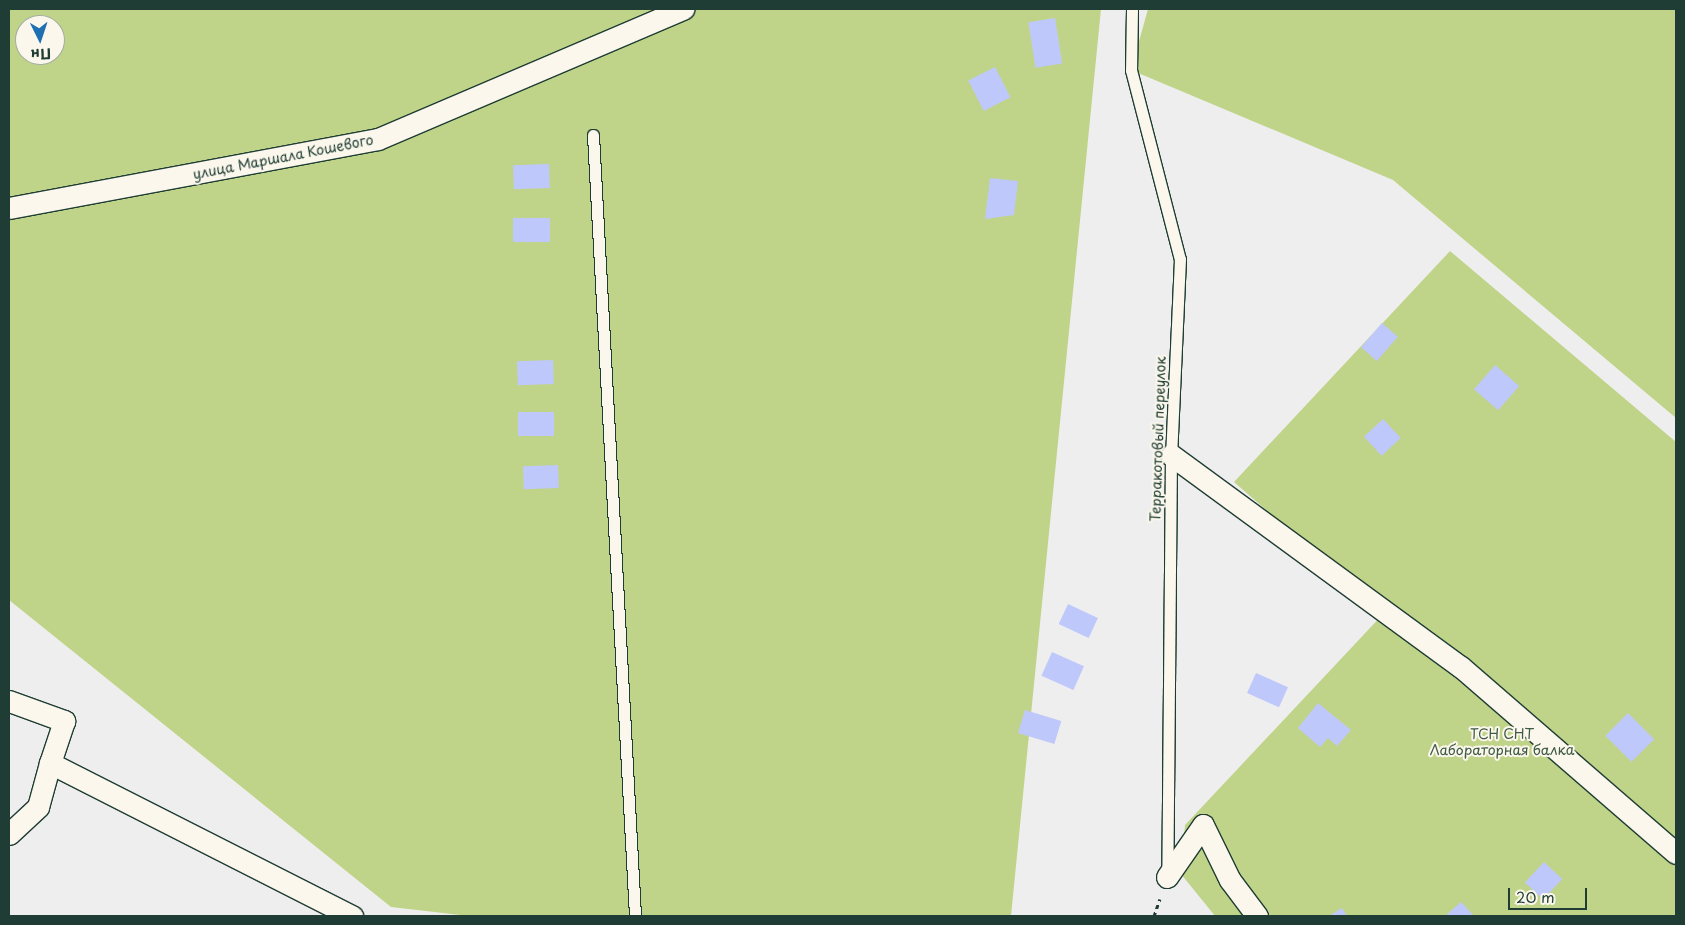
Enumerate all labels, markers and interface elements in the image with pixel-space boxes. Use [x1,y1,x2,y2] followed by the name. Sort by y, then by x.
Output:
[15,15,65,65] north arrow
[30,43,52,66] text: Пн
[190,131,376,183] street label: улица Маршала Кошевого
[1147,356,1169,522] street label: Терракотовый переулок
[1429,726,1575,759] park label: ТСН СНТ Лабораторная балка
[1510,878,1589,910] scale bar
[1516,885,1555,908] text: 20 m

